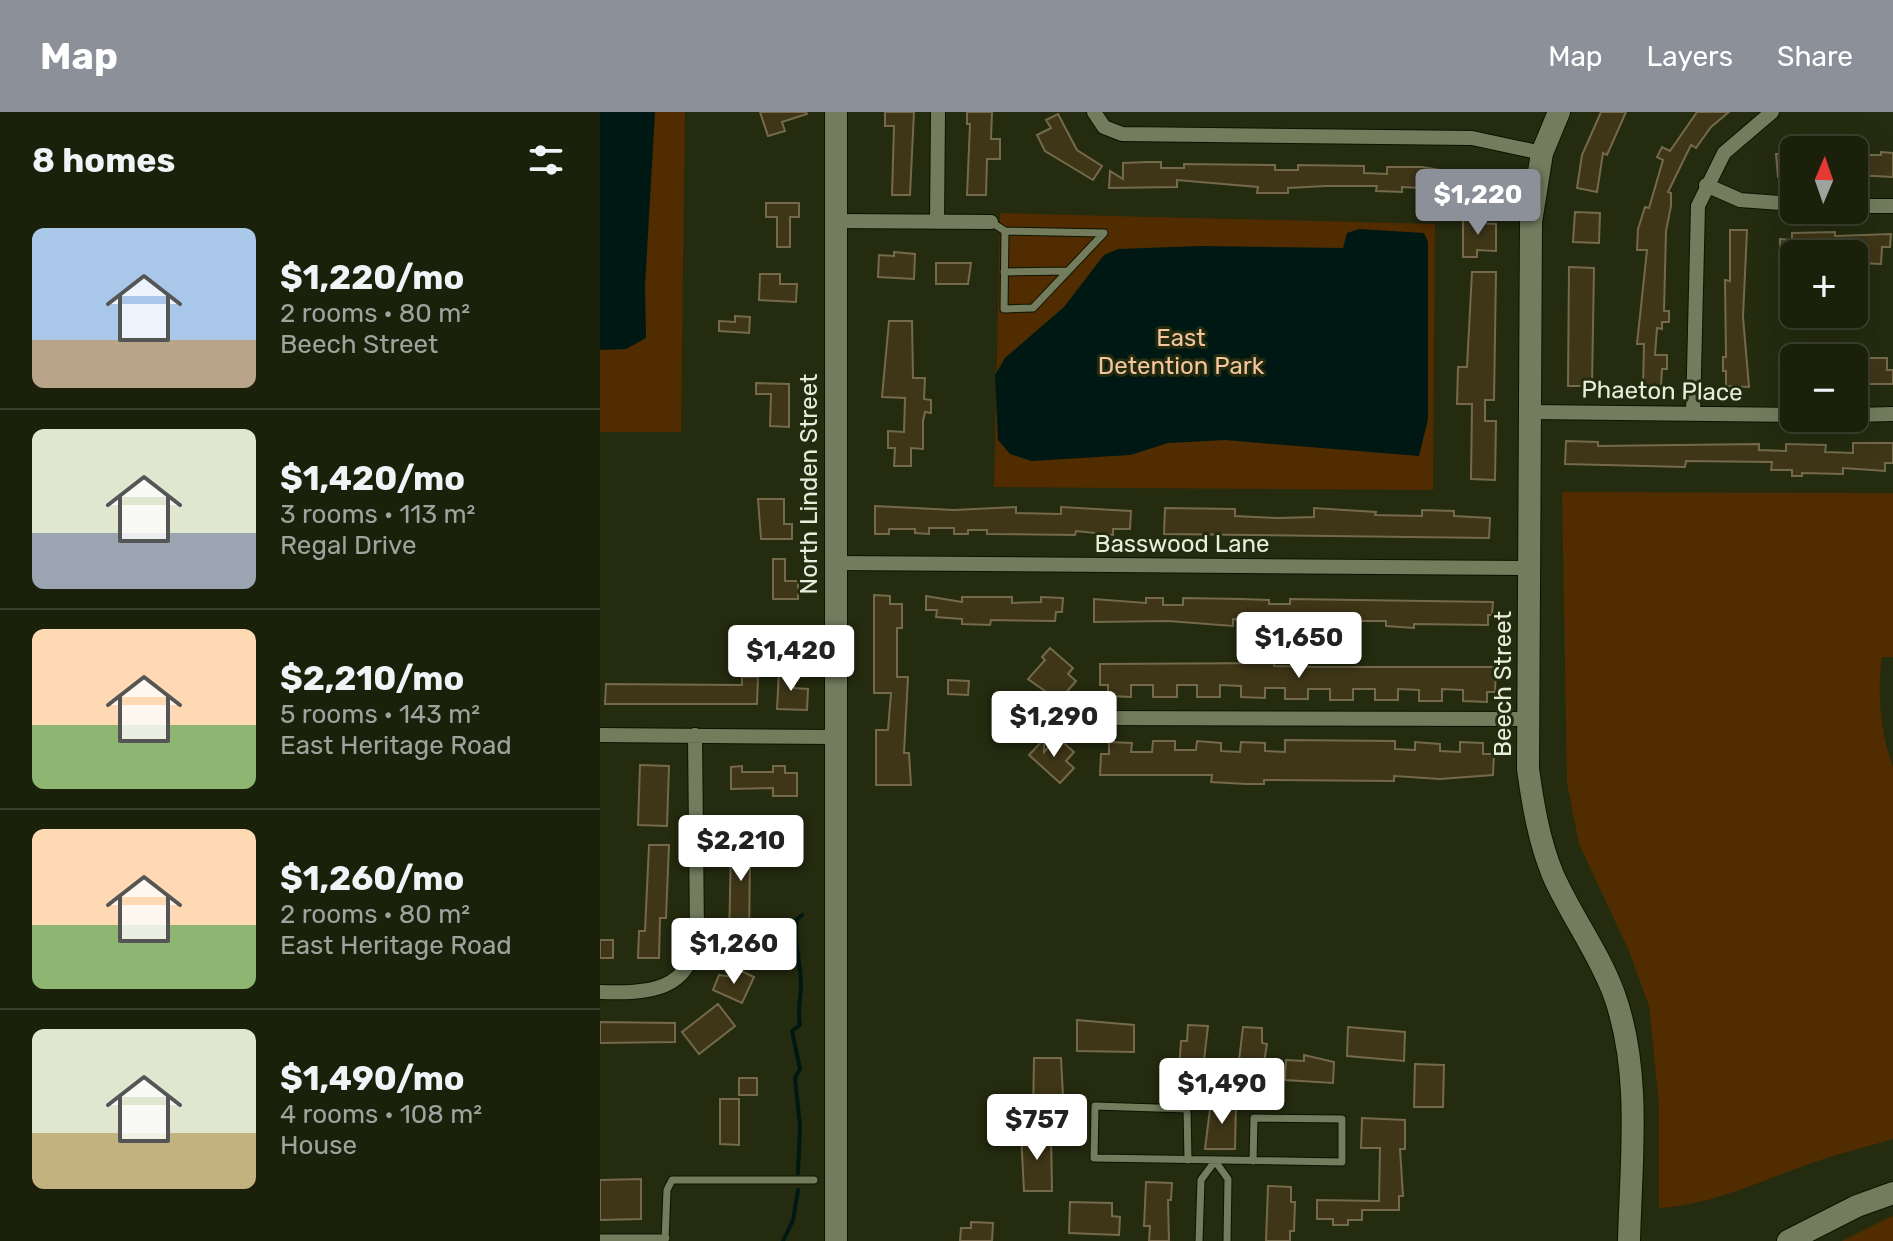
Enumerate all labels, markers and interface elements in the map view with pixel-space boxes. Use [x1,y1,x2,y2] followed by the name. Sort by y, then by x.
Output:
[40,33,118,79] text: Map
[1548,40,1603,73] text: Map
[1647,40,1733,73] text: Layers
[1777,40,1853,73] text: Share
[1780,136,1868,224] north arrow
[1780,136,1868,432] map controls
[524,138,568,182] icon: filters
[32,140,175,181] text: 8 homes
[1413,169,1543,237] pin: $1,220
[1434,179,1523,210] text: $1,220
[1780,240,1868,328] button: +
[280,257,464,298] text: $1,220/mo
[96,260,192,356] icon: home
[280,298,470,329] text: 2 rooms · 80 m²
[1098,324,1265,380] park label: East Detention Park
[280,329,438,360] text: Beech Street
[1780,344,1868,432] button: −
[795,374,823,594] street label: North Linden Street
[1581,376,1743,406] street label: Phaeton Place
[280,458,465,499] text: $1,420/mo
[96,461,192,557] icon: home
[280,499,475,530] text: 3 rooms · 113 m²
[280,530,417,561] text: Regal Drive
[1095,530,1269,558] street label: Basswood Lane
[1489,611,1517,757] street label: Beech Street
[1234,612,1364,680] pin: $1,650
[1255,622,1343,653] text: $1,650
[726,625,856,693] pin: $1,420
[746,635,836,666] text: $1,420
[280,658,464,699] text: $2,210/mo
[96,661,192,757] icon: home
[989,691,1119,759] pin: $1,290
[280,699,480,730] text: 5 rooms · 143 m²
[1010,701,1098,732] text: $1,290
[280,730,512,761] text: East Heritage Road
[676,815,806,883] pin: $2,210
[697,825,786,856] text: $2,210
[280,858,464,899] text: $1,260/mo
[96,861,192,957] icon: home
[280,899,470,930] text: 2 rooms · 80 m²
[669,918,799,986] pin: $1,260
[689,928,779,959] text: $1,260
[280,930,512,961] text: East Heritage Road
[280,1058,465,1099] text: $1,490/mo
[1157,1058,1287,1126] pin: $1,490
[96,1061,192,1157] icon: home
[1177,1068,1267,1099] text: $1,490
[990,1094,1084,1162] pin: $757
[280,1099,482,1130] text: 4 rooms · 108 m²
[1005,1104,1069,1135] text: $757
[280,1130,357,1161] text: House

